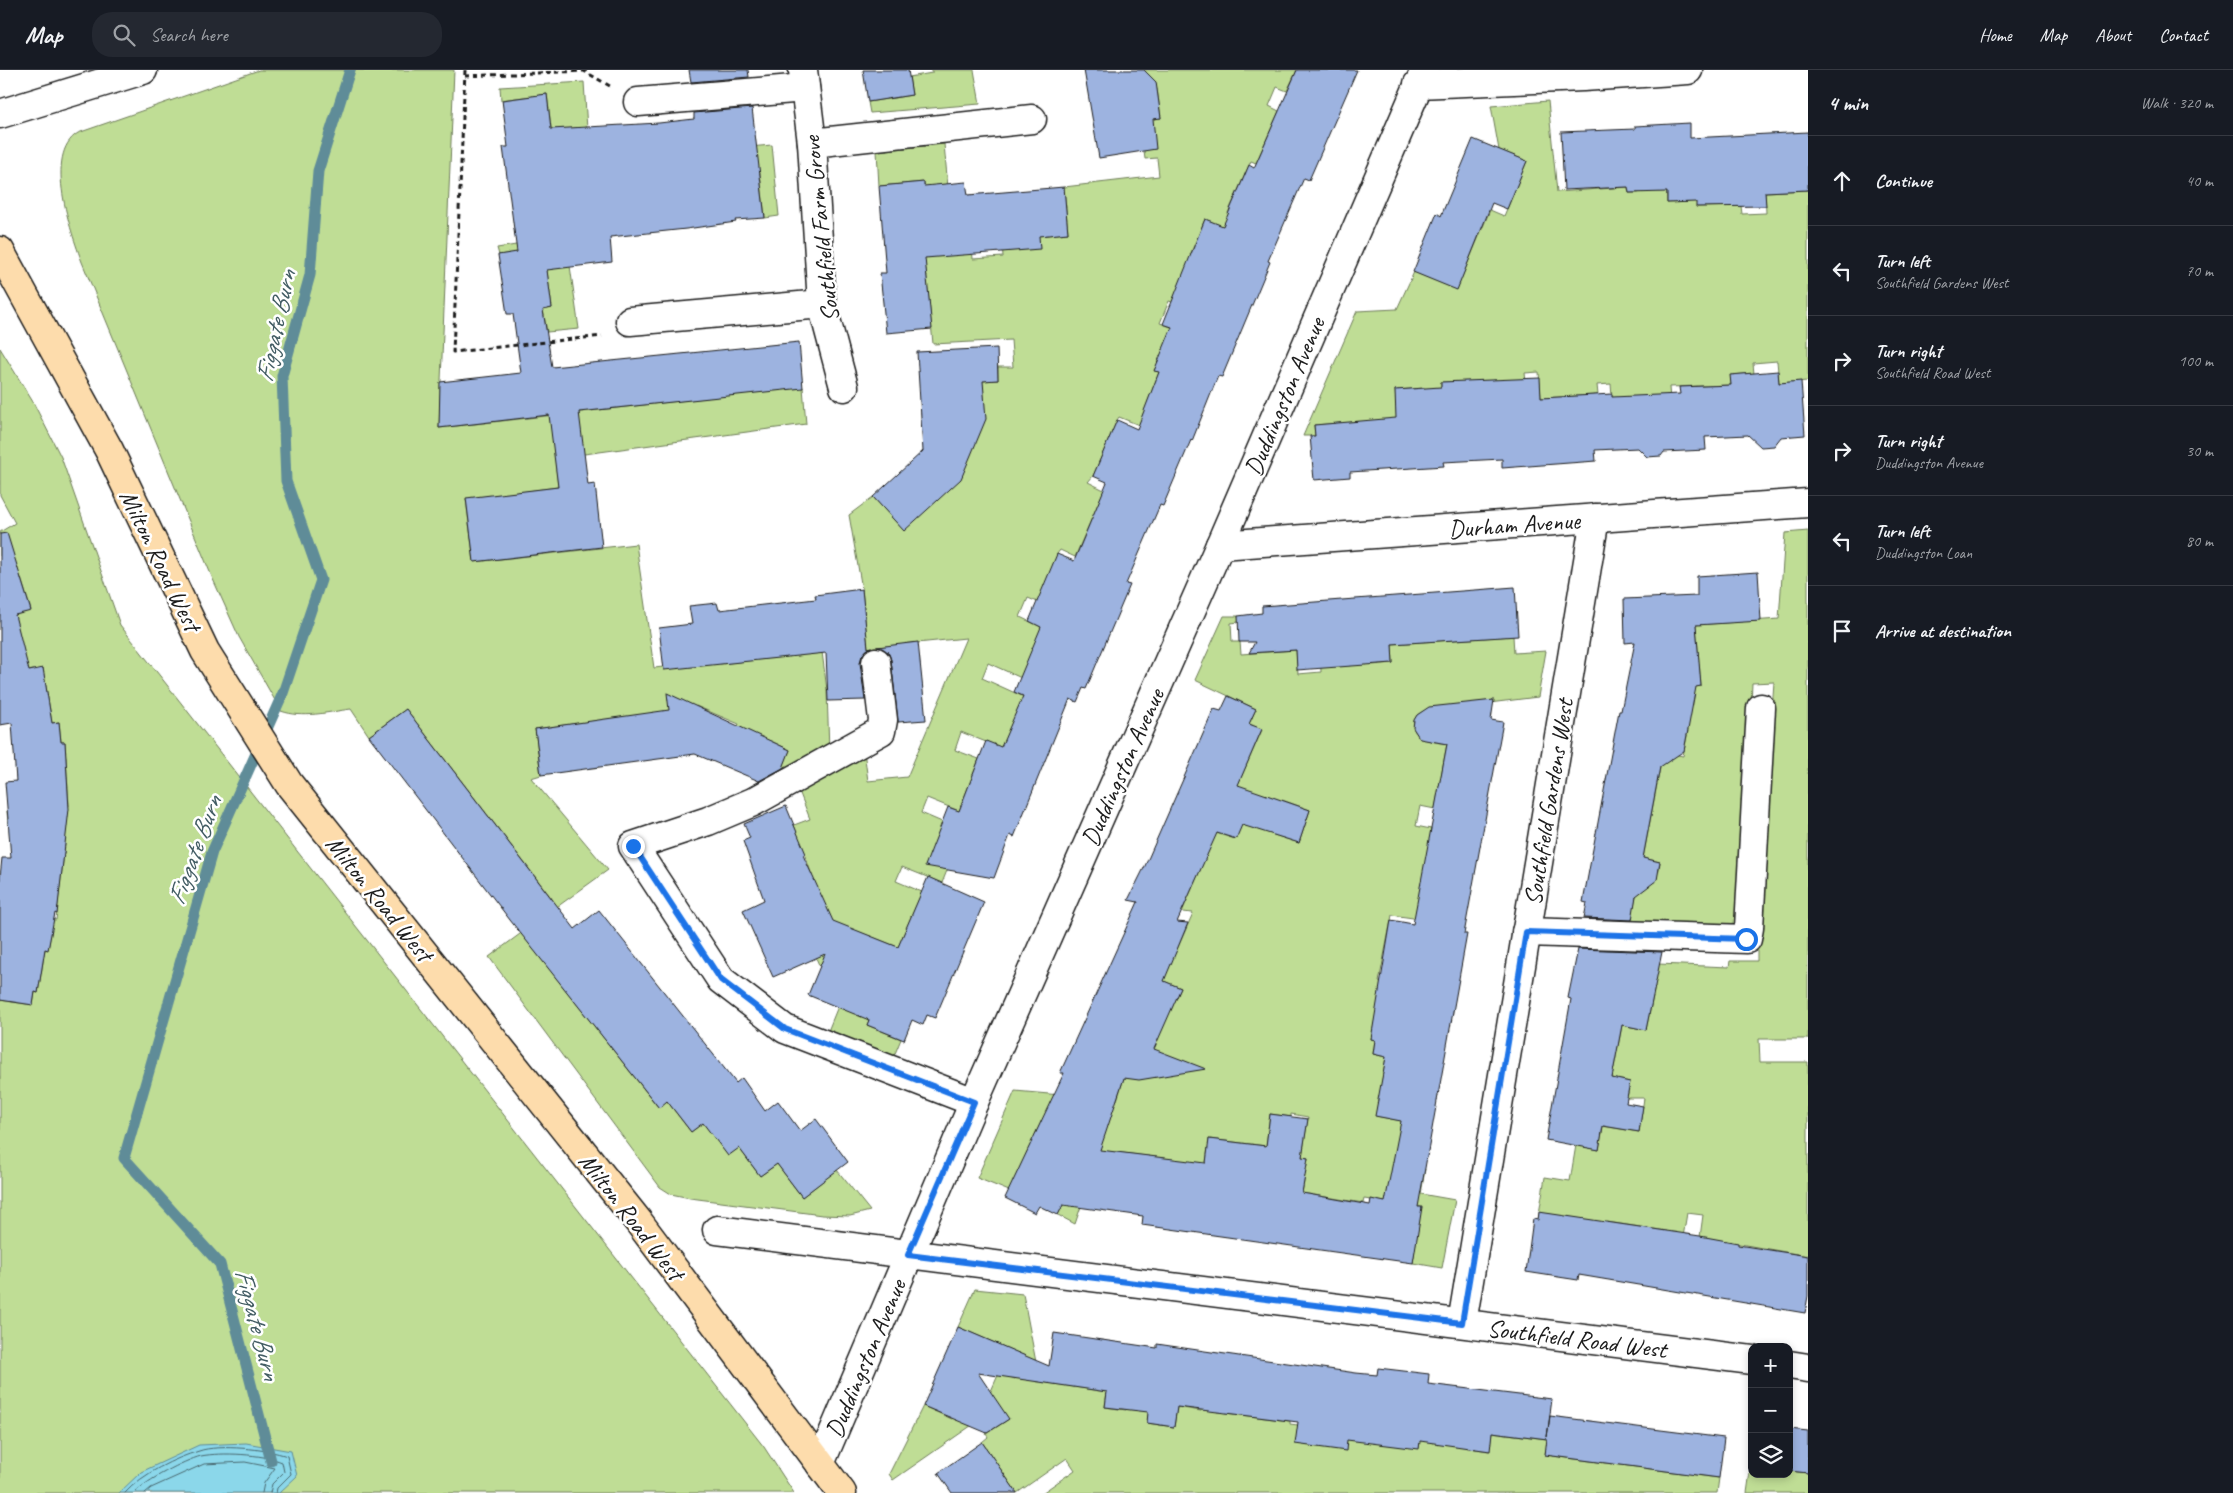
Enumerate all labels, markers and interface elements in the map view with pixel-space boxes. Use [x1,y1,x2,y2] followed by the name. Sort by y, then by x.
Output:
[92,12,442,57] search box
[25,20,62,50] text: Map
[110,21,138,49] icon: search
[150,23,228,47] text: Search here
[1979,24,2012,46] text: Home
[2040,24,2067,46] text: Map
[2095,24,2131,46] text: About
[2159,24,2208,46] text: Contact
[1828,90,1868,116] text: 4 min
[2141,93,2213,113] text: Walk · 320 m
[795,133,847,323] street label: Southfield Farm Grove
[1828,167,1856,195] icon: ahead
[1875,169,1932,193] text: Continue
[2186,171,2213,191] text: 40 m
[1875,249,1930,273] text: Turn left
[1828,257,1856,285] icon: left
[2186,261,2213,281] text: 70 m
[248,265,304,385] water label: Figgate Burn
[1875,273,2008,293] text: Southfield Gardens West
[1237,311,1333,480] street label: Duddingston Avenue
[1875,339,1942,363] text: Turn right
[1828,347,1856,375] icon: right
[2179,351,2213,371] text: 100 m
[1875,363,1990,383] text: Southfield Road West
[1875,429,1942,453] text: Turn right
[1828,437,1856,465] icon: right
[2186,441,2213,461] text: 30 m
[1875,453,1983,473] text: Duddingston Avenue
[112,485,210,640] street label: Milton Road West
[1447,504,1583,546] street label: Durham Avenue
[1875,519,1930,543] text: Turn left
[1828,527,1856,555] icon: left
[2186,531,2213,551] text: 80 m
[1875,543,1972,563] text: Duddingston Loan
[1828,617,1856,645] icon: arrive
[1875,619,2011,643] text: Arrive at destination
[1074,682,1173,851] street label: Duddingston Avenue
[1517,694,1581,907] street label: Southfield Gardens West
[160,789,230,909] water label: Figgate Burn
[319,829,442,971] street label: Milton Road West
[622,835,645,858] route end
[1735,928,1758,951] route start
[571,1146,693,1290] street label: Milton Road West
[227,1265,289,1385] water label: Figgate Burn
[818,1273,914,1442] street label: Duddingston Avenue
[1486,1312,1671,1366] street label: Southfield Road West
[1748,1343,1793,1478] map controls
[1748,1343,1793,1388] button: +
[1748,1388,1793,1433] button: −
[1748,1433,1793,1478] button: layers

